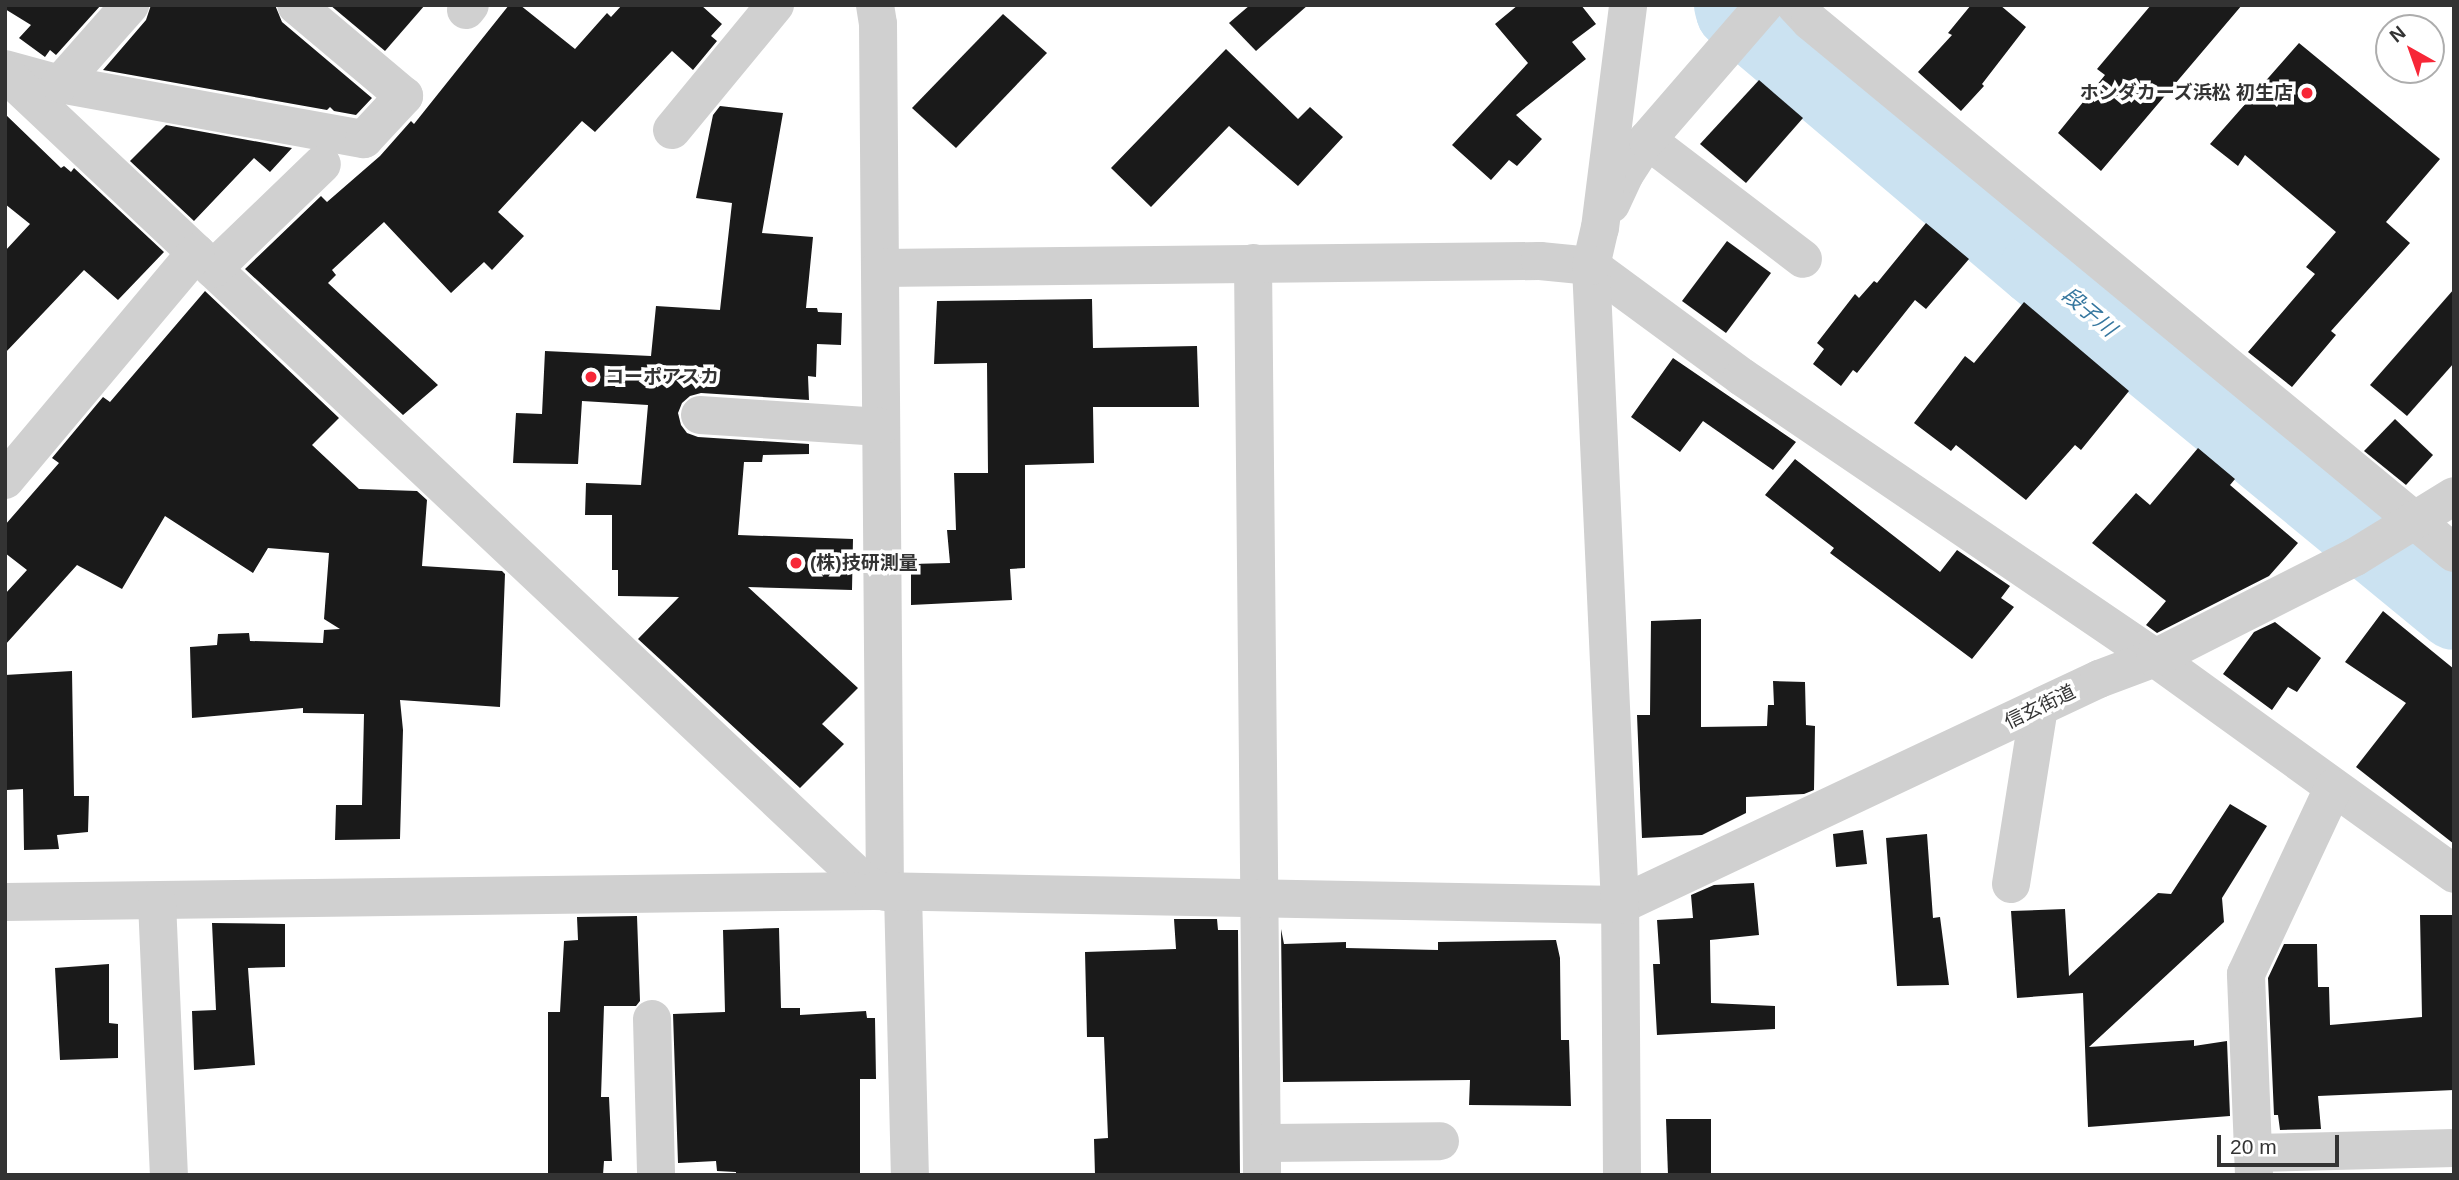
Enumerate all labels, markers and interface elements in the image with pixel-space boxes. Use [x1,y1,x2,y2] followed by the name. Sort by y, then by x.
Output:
[2375,14,2445,84] north arrow
[2385,22,2409,47] text: N
[2079,82,2293,104] place label: ホンダカーズ浜松 初生店
[2299,85,2315,101] marker: ホンダカーズ浜松 初生店
[2057,282,2121,342] water label: 段子川
[605,366,719,388] place label: コーポアスカ
[583,369,599,385] marker: コーポアスカ
[810,552,918,574] place label: (株)技研測量
[788,555,804,571] marker: (株)技研測量
[2001,680,2079,734] street label: 信玄街道
[2221,1120,2344,1164] scale bar
[2230,1135,2277,1158] text: 20 m

